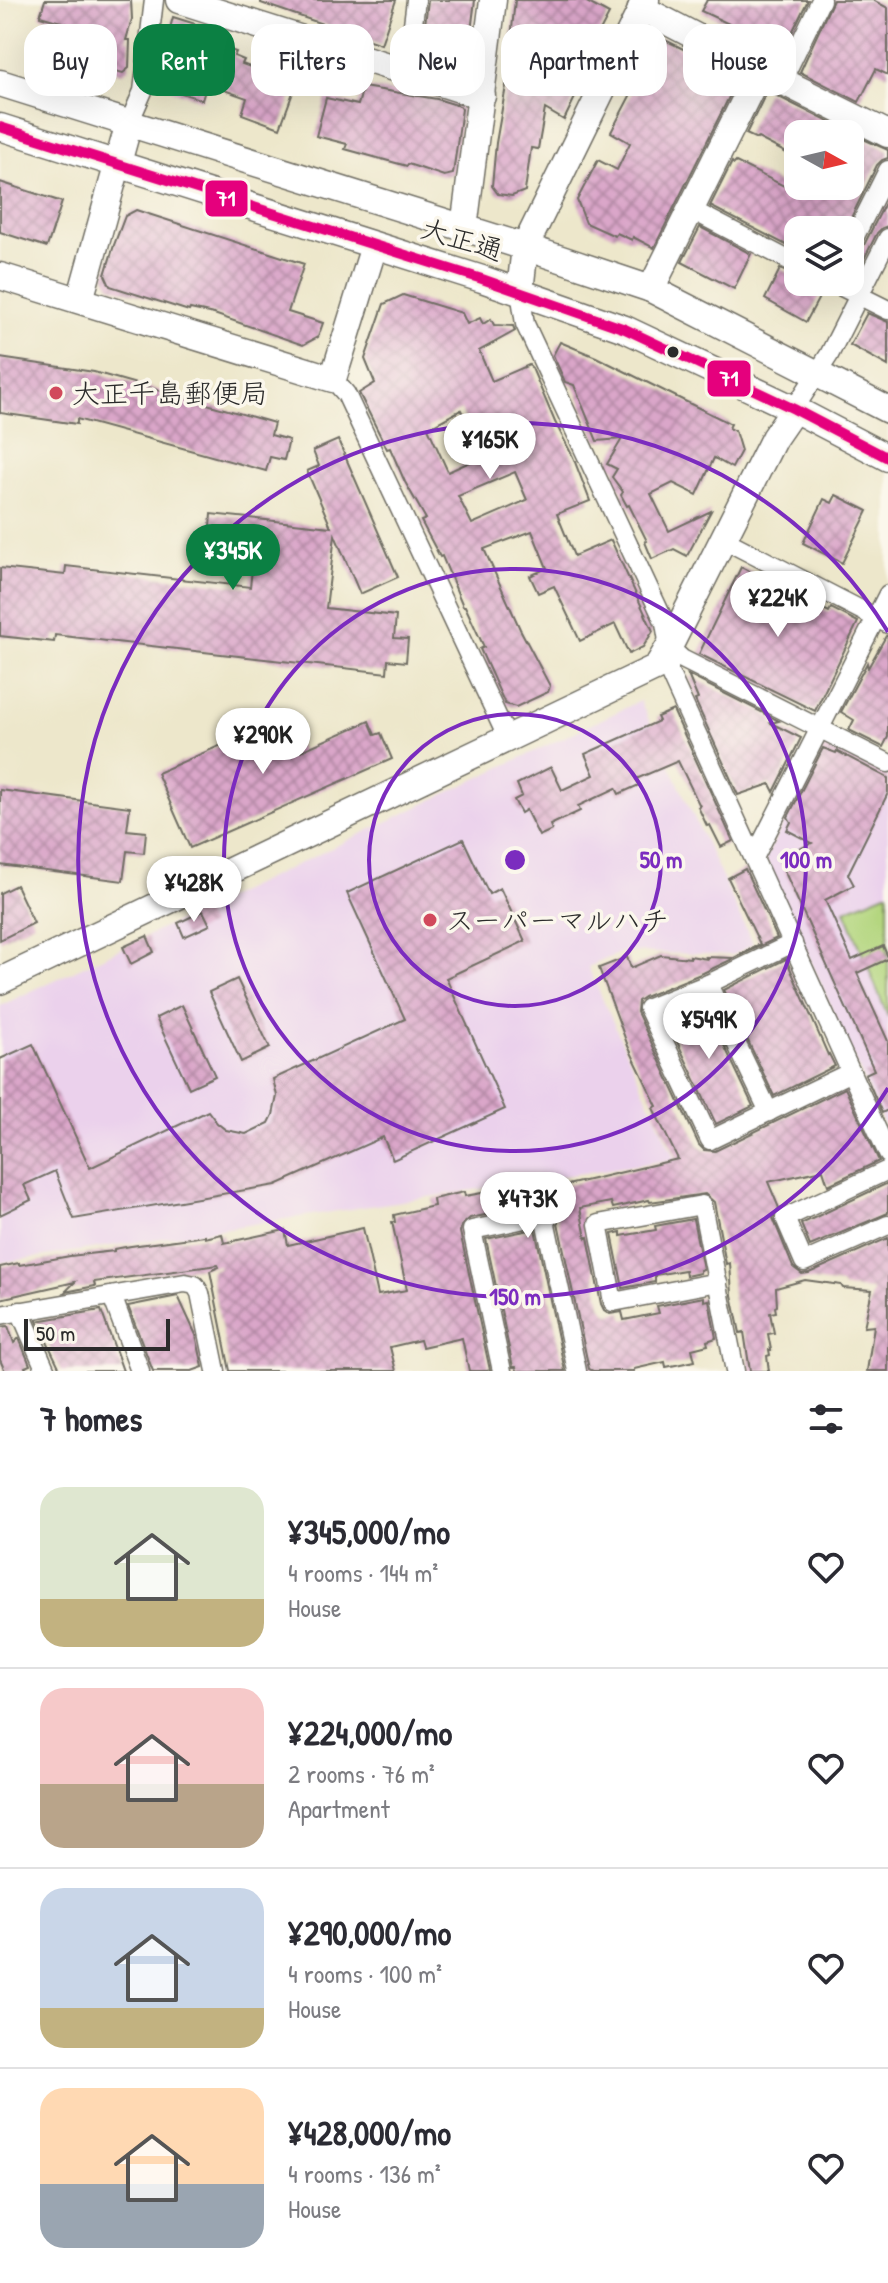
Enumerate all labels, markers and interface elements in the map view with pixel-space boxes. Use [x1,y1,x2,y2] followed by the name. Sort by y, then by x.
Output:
[24,24,117,96] chip: Buy
[133,24,235,96] chip: Rent
[251,24,374,96] chip: Filters
[390,24,485,96] chip: New
[501,24,667,96] chip: Apartment
[683,24,796,96] chip: House
[784,120,864,200] north arrow
[784,120,864,296] map controls
[204,179,249,218] line badge: 71
[216,183,235,213] text: 71
[416,209,508,269] street label: 大正通
[784,216,864,296] button: layers
[665,344,681,360] unlabelled marker
[706,359,752,398] line badge: 71
[719,363,738,393] text: 71
[72,374,268,412] place label: 大正千島郵便局
[47,384,65,402] marker: 大正千島郵便局
[434,413,546,481] pin: ¥165K
[462,421,518,456] text: ¥165K
[177,524,289,592] pin: ¥345K
[204,532,262,567] text: ¥345K
[722,571,834,639] pin: ¥224K
[748,579,808,614] text: ¥224K
[207,708,319,776] pin: ¥290K
[233,716,293,751] text: ¥290K
[640,843,682,875] text: 50 m
[780,843,832,875] text: 100 m
[501,846,529,874] centre of rings
[138,856,250,924] pin: ¥428K
[165,864,223,899] text: ¥428K
[446,901,669,939] place label: スーパーマルハチ
[421,911,439,929] marker: スーパーマルハチ
[653,993,765,1061] pin: ¥549K
[681,1001,737,1036] text: ¥549K
[472,1172,584,1240] pin: ¥473K
[498,1180,558,1215] text: ¥473K
[489,1280,541,1312] text: 150 m
[24,1315,170,1351] scale bar
[36,1318,75,1348] text: 50 m
[40,1396,142,1442] text: 7 homes
[804,1397,848,1441] icon: filters
[288,1509,450,1555] text: ¥345,000/mo
[104,1519,200,1615] icon: home
[804,1545,848,1589] icon: heart
[288,1555,438,1590] text: 4 rooms · 144 m²
[288,1590,341,1625] text: House
[288,1710,452,1756] text: ¥224,000/mo
[104,1720,200,1816] icon: home
[804,1746,848,1790] icon: heart
[288,1756,435,1791] text: 2 rooms · 76 m²
[288,1791,390,1826] text: Apartment
[288,1910,451,1956] text: ¥290,000/mo
[104,1920,200,2016] icon: home
[804,1946,848,1990] icon: heart
[288,1956,442,1991] text: 4 rooms · 100 m²
[288,1991,341,2026] text: House
[288,2110,451,2156] text: ¥428,000/mo
[104,2120,200,2216] icon: home
[804,2146,848,2190] icon: heart
[288,2156,441,2191] text: 4 rooms · 136 m²
[288,2191,341,2226] text: House

